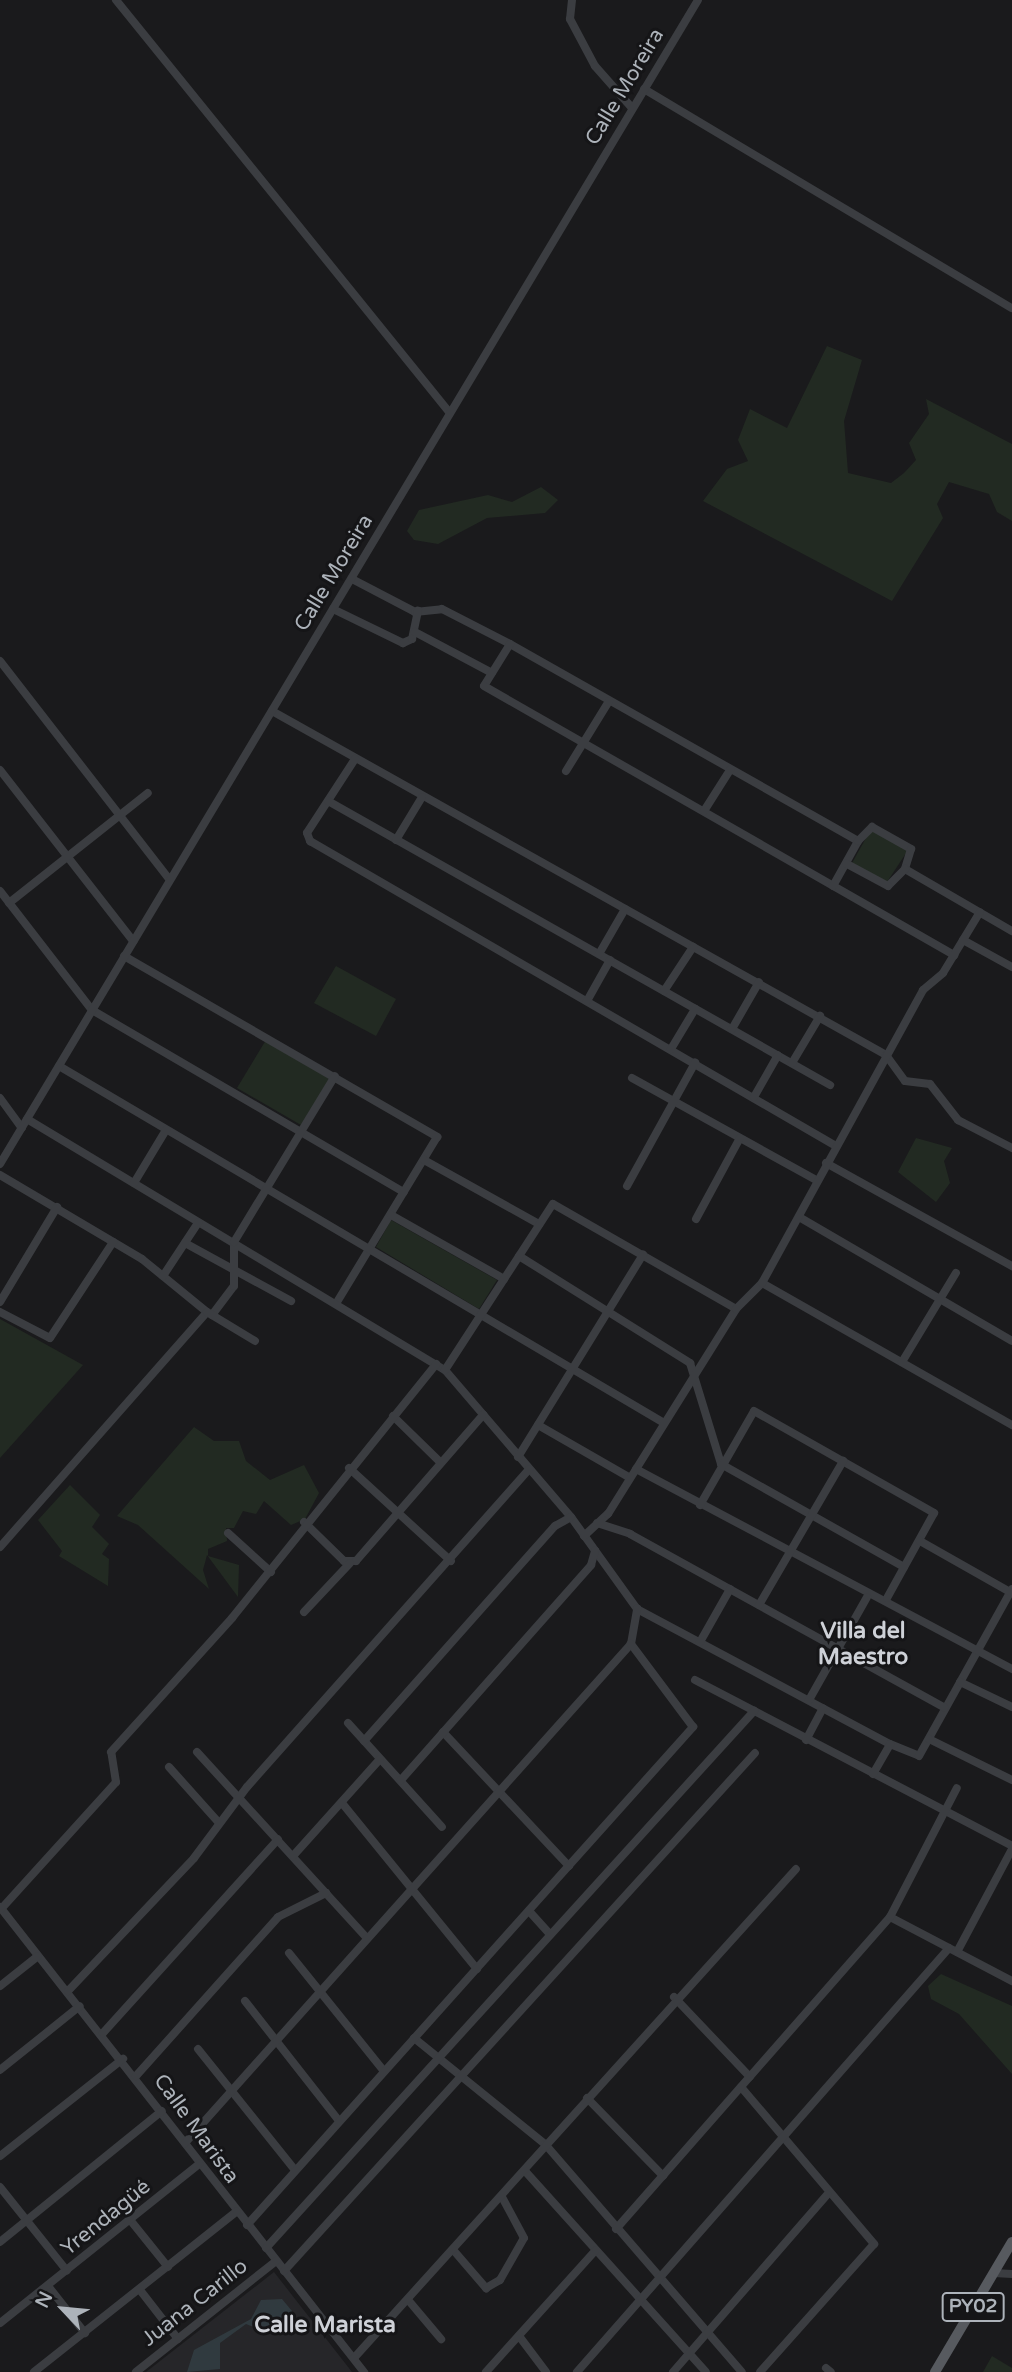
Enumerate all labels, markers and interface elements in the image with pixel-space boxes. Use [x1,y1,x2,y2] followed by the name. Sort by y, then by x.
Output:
[580,24,670,150] street label: Calle Moreira
[289,510,379,636] street label: Calle Moreira
[818,1617,908,1671] district label: Villa del Maestro
[148,2069,244,2189] street label: Calle Marista
[56,2174,156,2262] street label: Yrendagüé
[137,2254,253,2352] street label: Juana Carillo
[28,2274,98,2344] north arrow
[31,2288,57,2311] text: N
[942,2292,1004,2322] road number: PY02
[254,2311,396,2339] district label: Calle Marista

